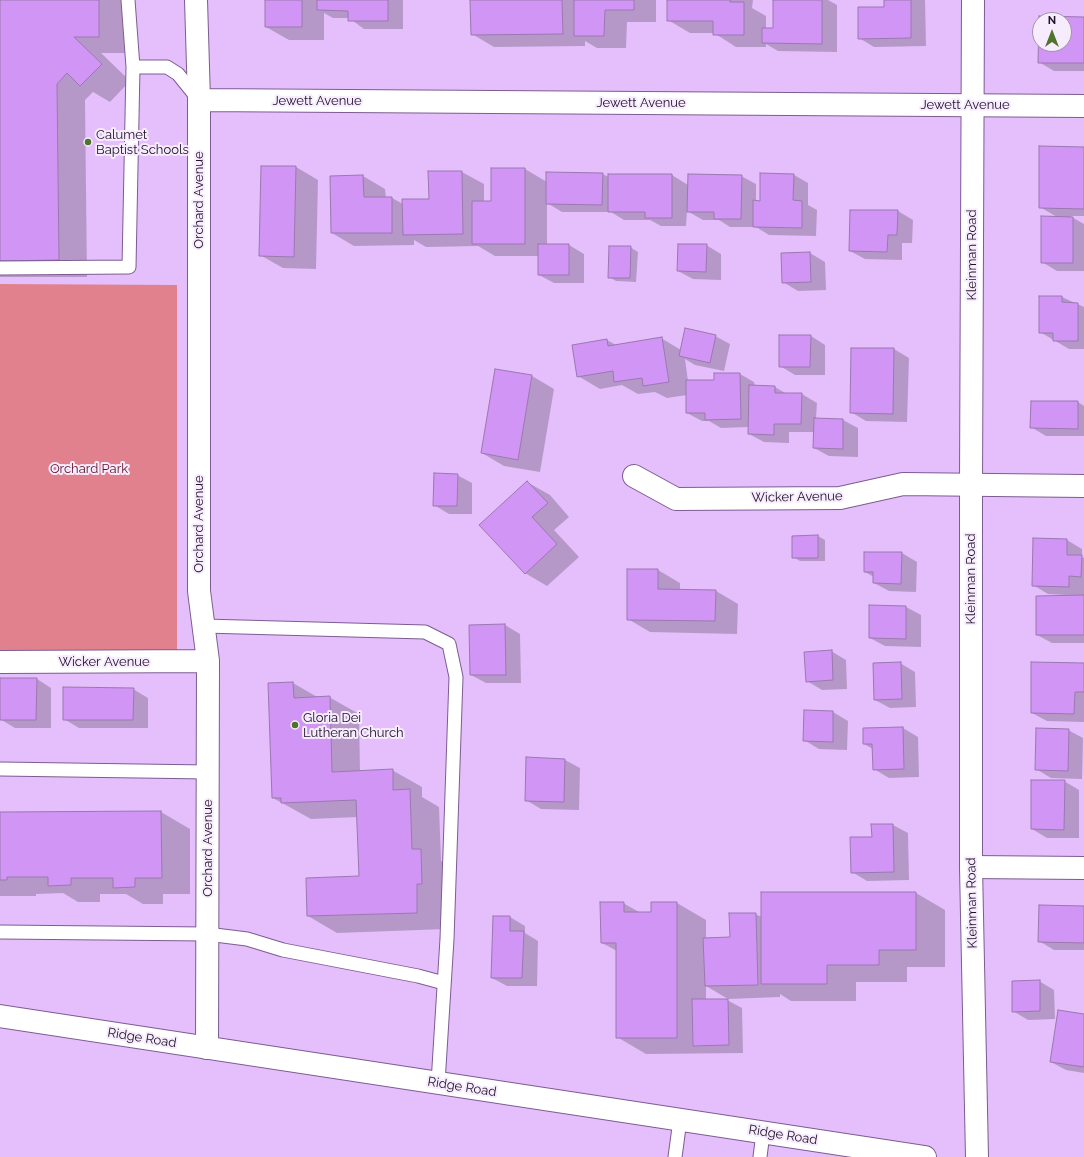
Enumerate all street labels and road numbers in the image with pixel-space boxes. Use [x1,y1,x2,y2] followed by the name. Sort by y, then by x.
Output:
[272,93,362,109] street label: Jewett Avenue
[596,95,686,111] street label: Jewett Avenue
[920,97,1010,113] street label: Jewett Avenue
[191,151,207,249] street label: Orchard Avenue
[964,209,980,301] street label: Kleinman Road
[191,475,207,573] street label: Orchard Avenue
[751,488,843,506] street label: Wicker Avenue
[963,533,979,625] street label: Kleinman Road
[58,654,150,670] street label: Wicker Avenue
[200,799,216,897] street label: Orchard Avenue
[963,857,981,949] street label: Kleinman Road
[106,1025,178,1051] street label: Ridge Road
[426,1074,498,1100] street label: Ridge Road
[747,1122,819,1148] street label: Ridge Road

